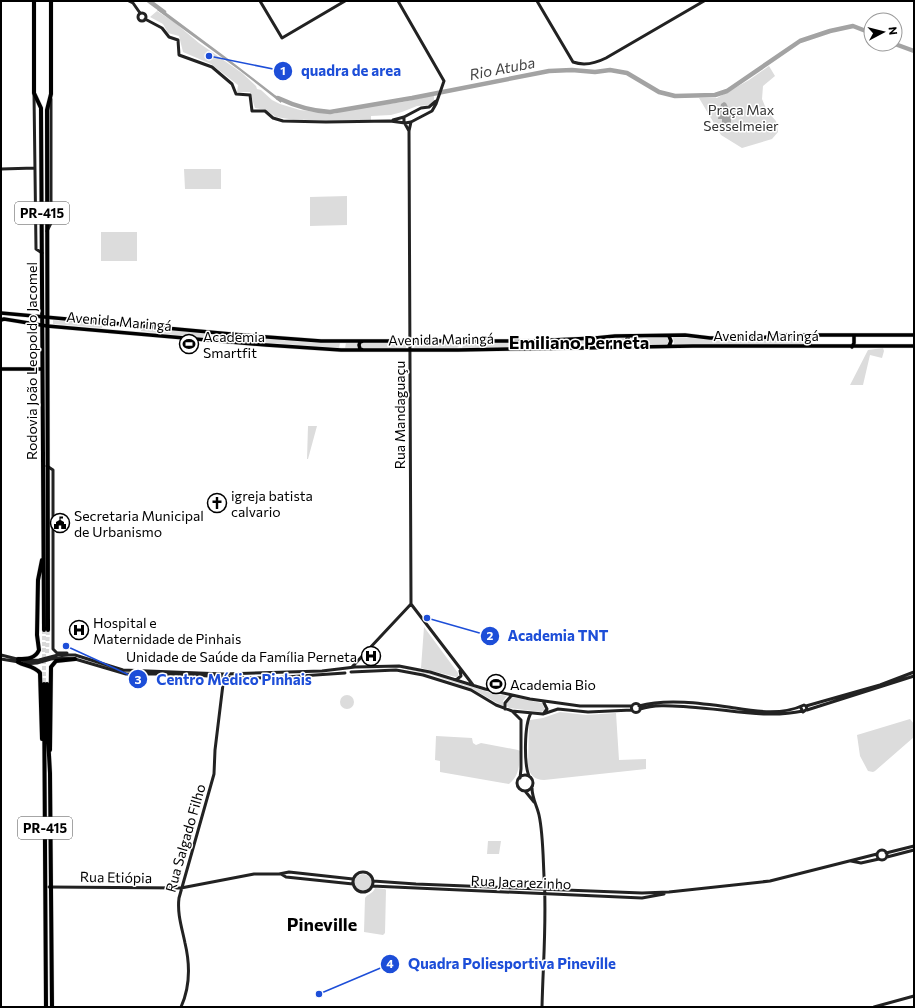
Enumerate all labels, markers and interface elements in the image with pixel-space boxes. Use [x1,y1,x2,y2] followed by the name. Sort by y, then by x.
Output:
[863,12,903,52] north arrow
[886,26,900,36] text: N
[468,53,537,83] water label: Rio Atuba
[273,57,409,84] callout: quadra de area
[301,61,401,79] text: quadra de area
[280,63,286,77] text: 1
[703,101,779,134] park label: Praça Max Sesselmeier
[15,202,69,224] road number: PR-415
[23,262,40,460] street label: Rodovia João Leopoldo Jacomel
[66,308,172,334] street label: Avenida Maringá
[713,327,819,344] street label: Avenida Maringá
[203,328,265,361] place label: Academia Smartfit
[388,330,494,348] street label: Avenida Maringá
[509,331,649,353] district label: Emiliano Perneta
[178,333,200,355] sports icon: Academia Smartfit
[391,361,408,469] street label: Rua Mandaguaçu
[231,487,313,520] place label: igreja batista calvario
[206,492,228,514] church icon: igreja batista calvario
[74,507,204,540] place label: Secretaria Municipal de Urbanismo
[49,512,71,534] public building icon: Secretaria Municipal de Urbanismo
[93,614,241,647] place label: Hospital e Maternidade de Pinhais
[68,619,90,641] hospital icon: Hospital e Maternidade de Pinhais
[480,623,617,650] callout: Academia TNT
[508,626,609,644] text: Academia TNT
[487,628,494,642] text: 2
[360,645,382,667] hospital icon: Unidade de Saúde da Família Perneta
[126,648,357,665] place label: Unidade de Saúde da Família Perneta
[128,666,319,693] callout: Centro Médico Pinhais
[156,670,312,688] text: Centro Médico Pinhais
[135,672,142,686] text: 3
[485,673,507,695] sports icon: Academia Bio
[510,676,596,693] place label: Academia Bio
[161,782,209,894] street label: Rua Salgado Filho
[18,817,72,839] road number: PR-415
[80,868,152,886] street label: Rua Etiópia
[470,872,572,892] street label: Rua Jacarezinho
[287,913,357,935] district label: Pineville
[380,951,624,978] callout: Quadra Poliesportiva Pineville
[408,954,616,972] text: Quadra Poliesportiva Pineville
[386,956,394,970] text: 4

